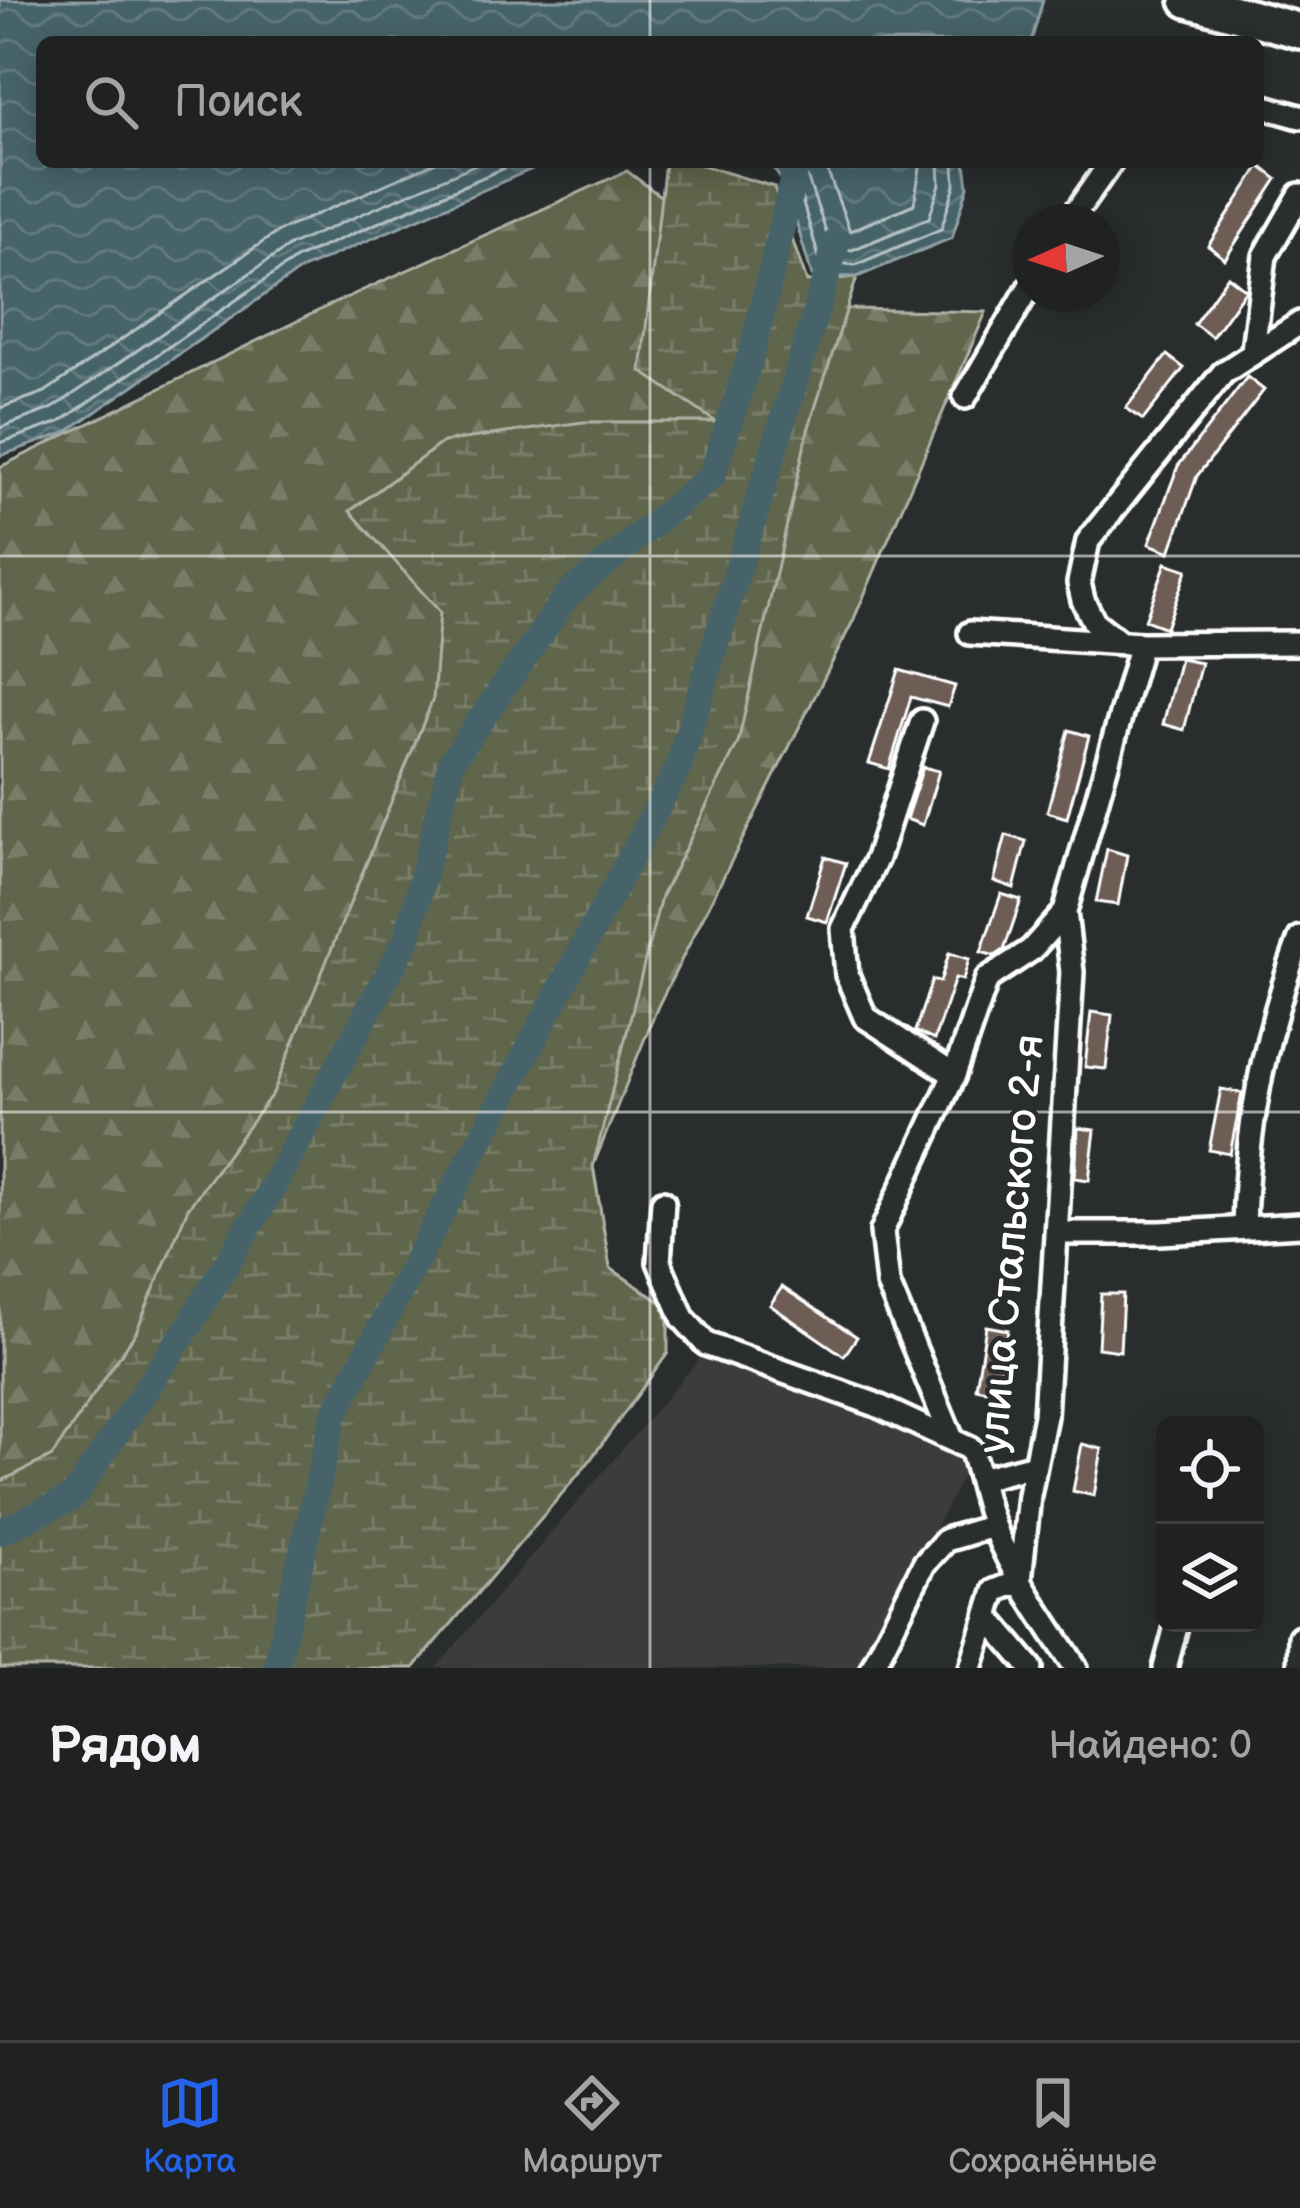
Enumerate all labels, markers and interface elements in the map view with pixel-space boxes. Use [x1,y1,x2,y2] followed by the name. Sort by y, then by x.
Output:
[36,36,1264,168] search box
[78,69,144,135] icon: search
[174,75,302,130] text: Поиск
[1012,204,1120,312] north arrow
[968,1032,1056,1456] street label: улица Стальского 2-я
[1156,1416,1264,1632] map controls
[1156,1416,1264,1524] button: locate
[1156,1524,1264,1632] button: layers
[48,1716,202,1777] text: Рядом
[1049,1723,1252,1770] text: Найдено: 0
[143,2070,236,2182] tab: Карта
[522,2070,662,2182] tab: Маршрут
[948,2070,1157,2182] tab: Сохранённые

